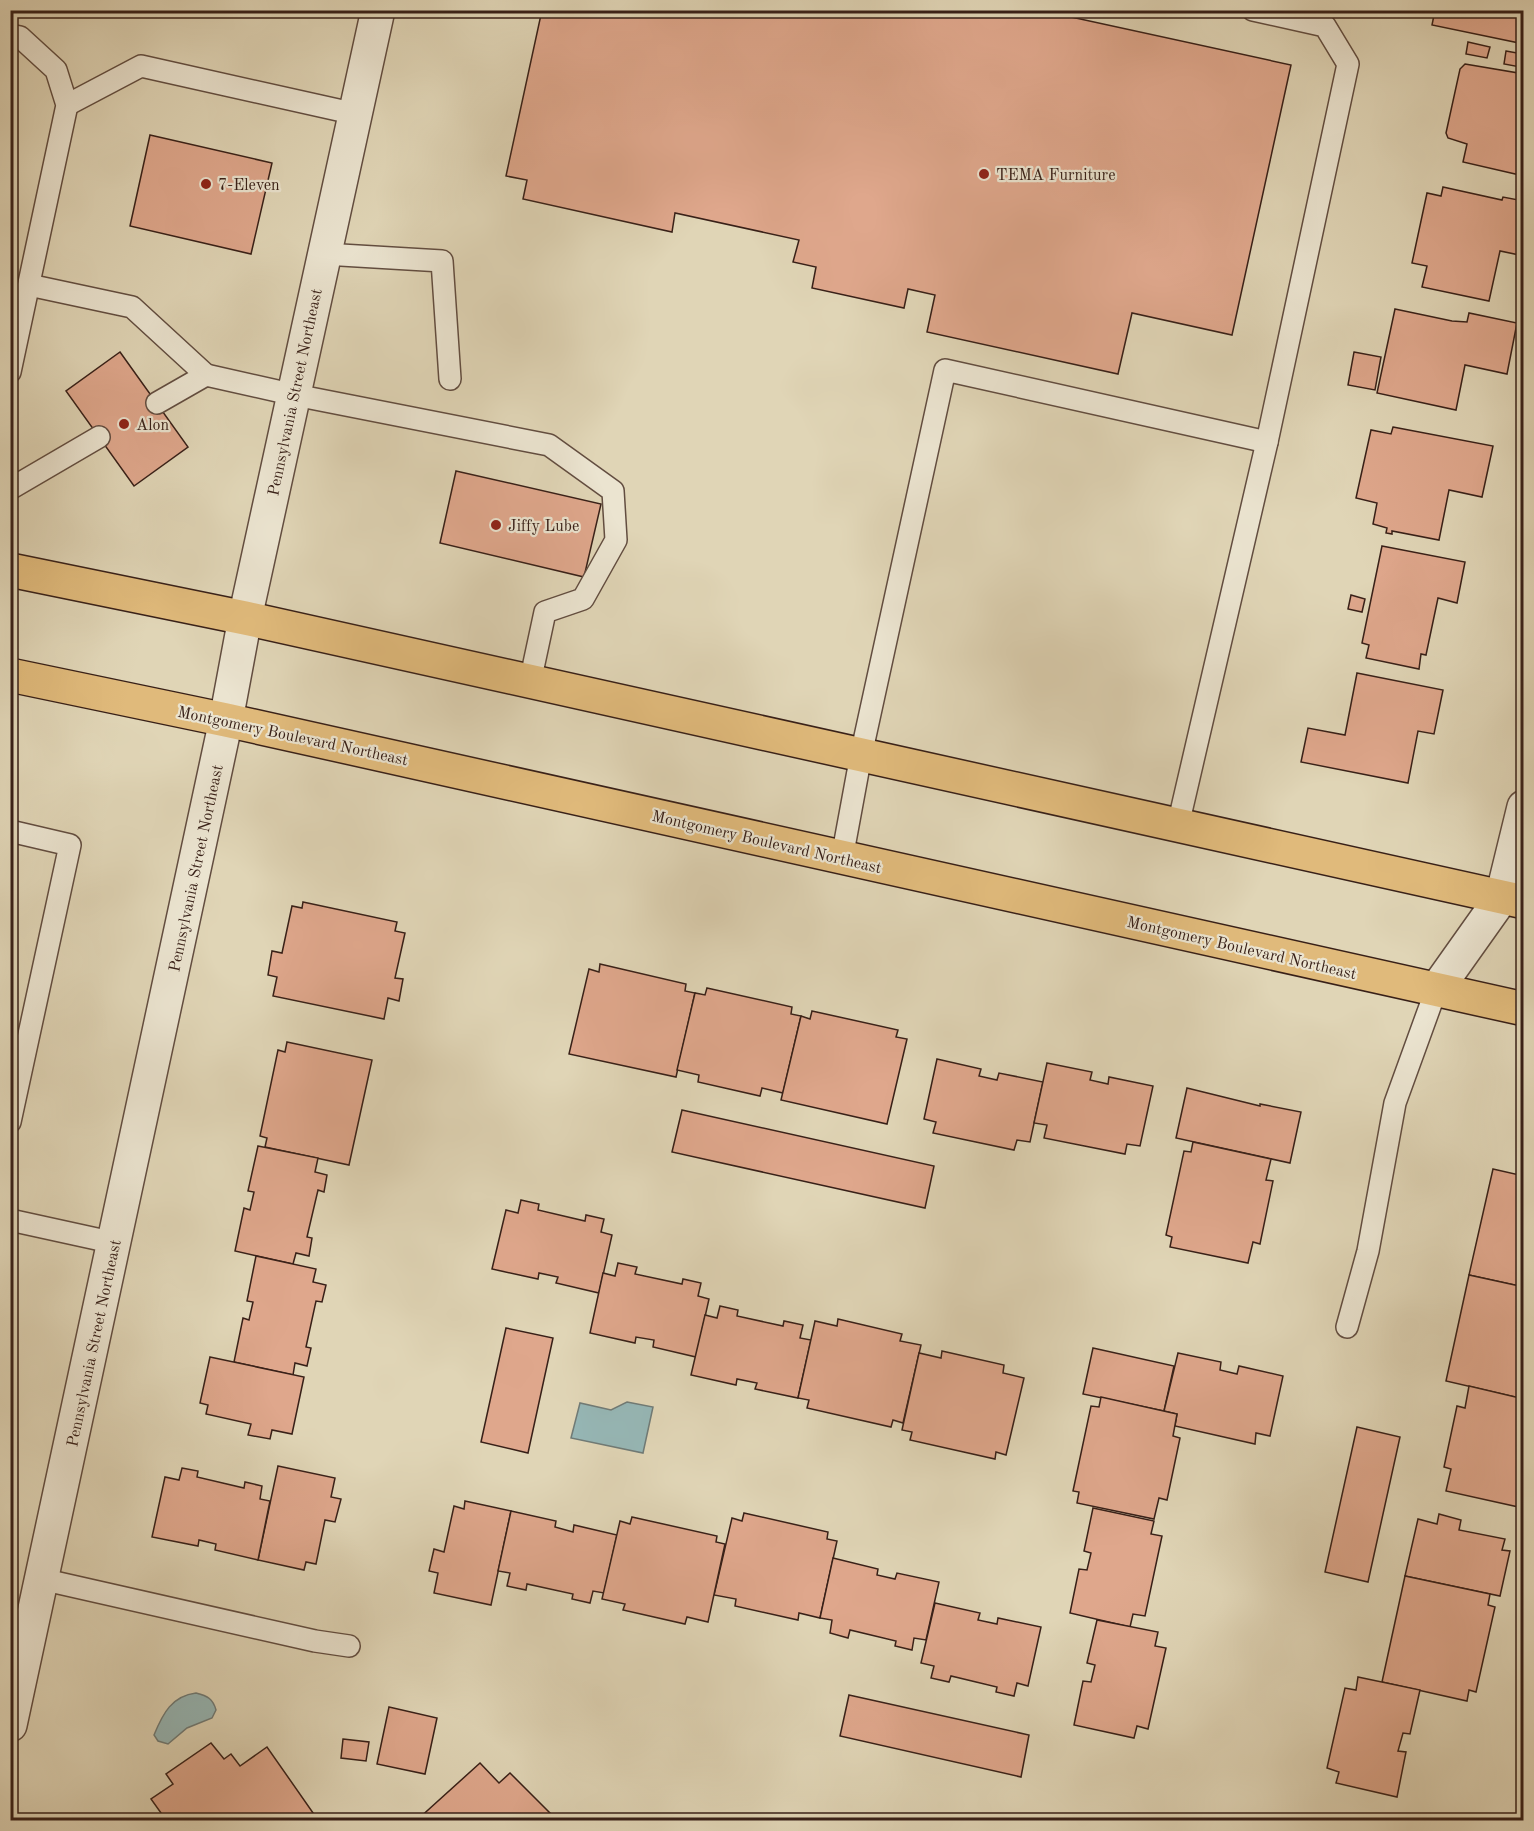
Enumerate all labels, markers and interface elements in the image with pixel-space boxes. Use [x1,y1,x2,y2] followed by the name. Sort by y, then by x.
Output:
[977,167,991,181] marker: TEMA Furniture
[996,168,1116,184] place label: TEMA Furniture
[199,177,213,191] marker: 7-Eleven
[218,178,280,194] place label: 7-Eleven
[266,287,326,498] street label: Pennsylvania Street Northeast
[117,417,131,431] marker: Alon
[136,418,169,434] place label: Alon
[489,518,503,532] marker: Jiffy Lube
[508,519,579,535] place label: Jiffy Lube
[176,705,410,769] street label: Montgomery Boulevard Northeast
[167,763,227,974] street label: Pennsylvania Street Northeast
[650,809,883,877] street label: Montgomery Boulevard Northeast
[1125,915,1358,983] street label: Montgomery Boulevard Northeast
[65,1238,125,1449] street label: Pennsylvania Street Northeast

